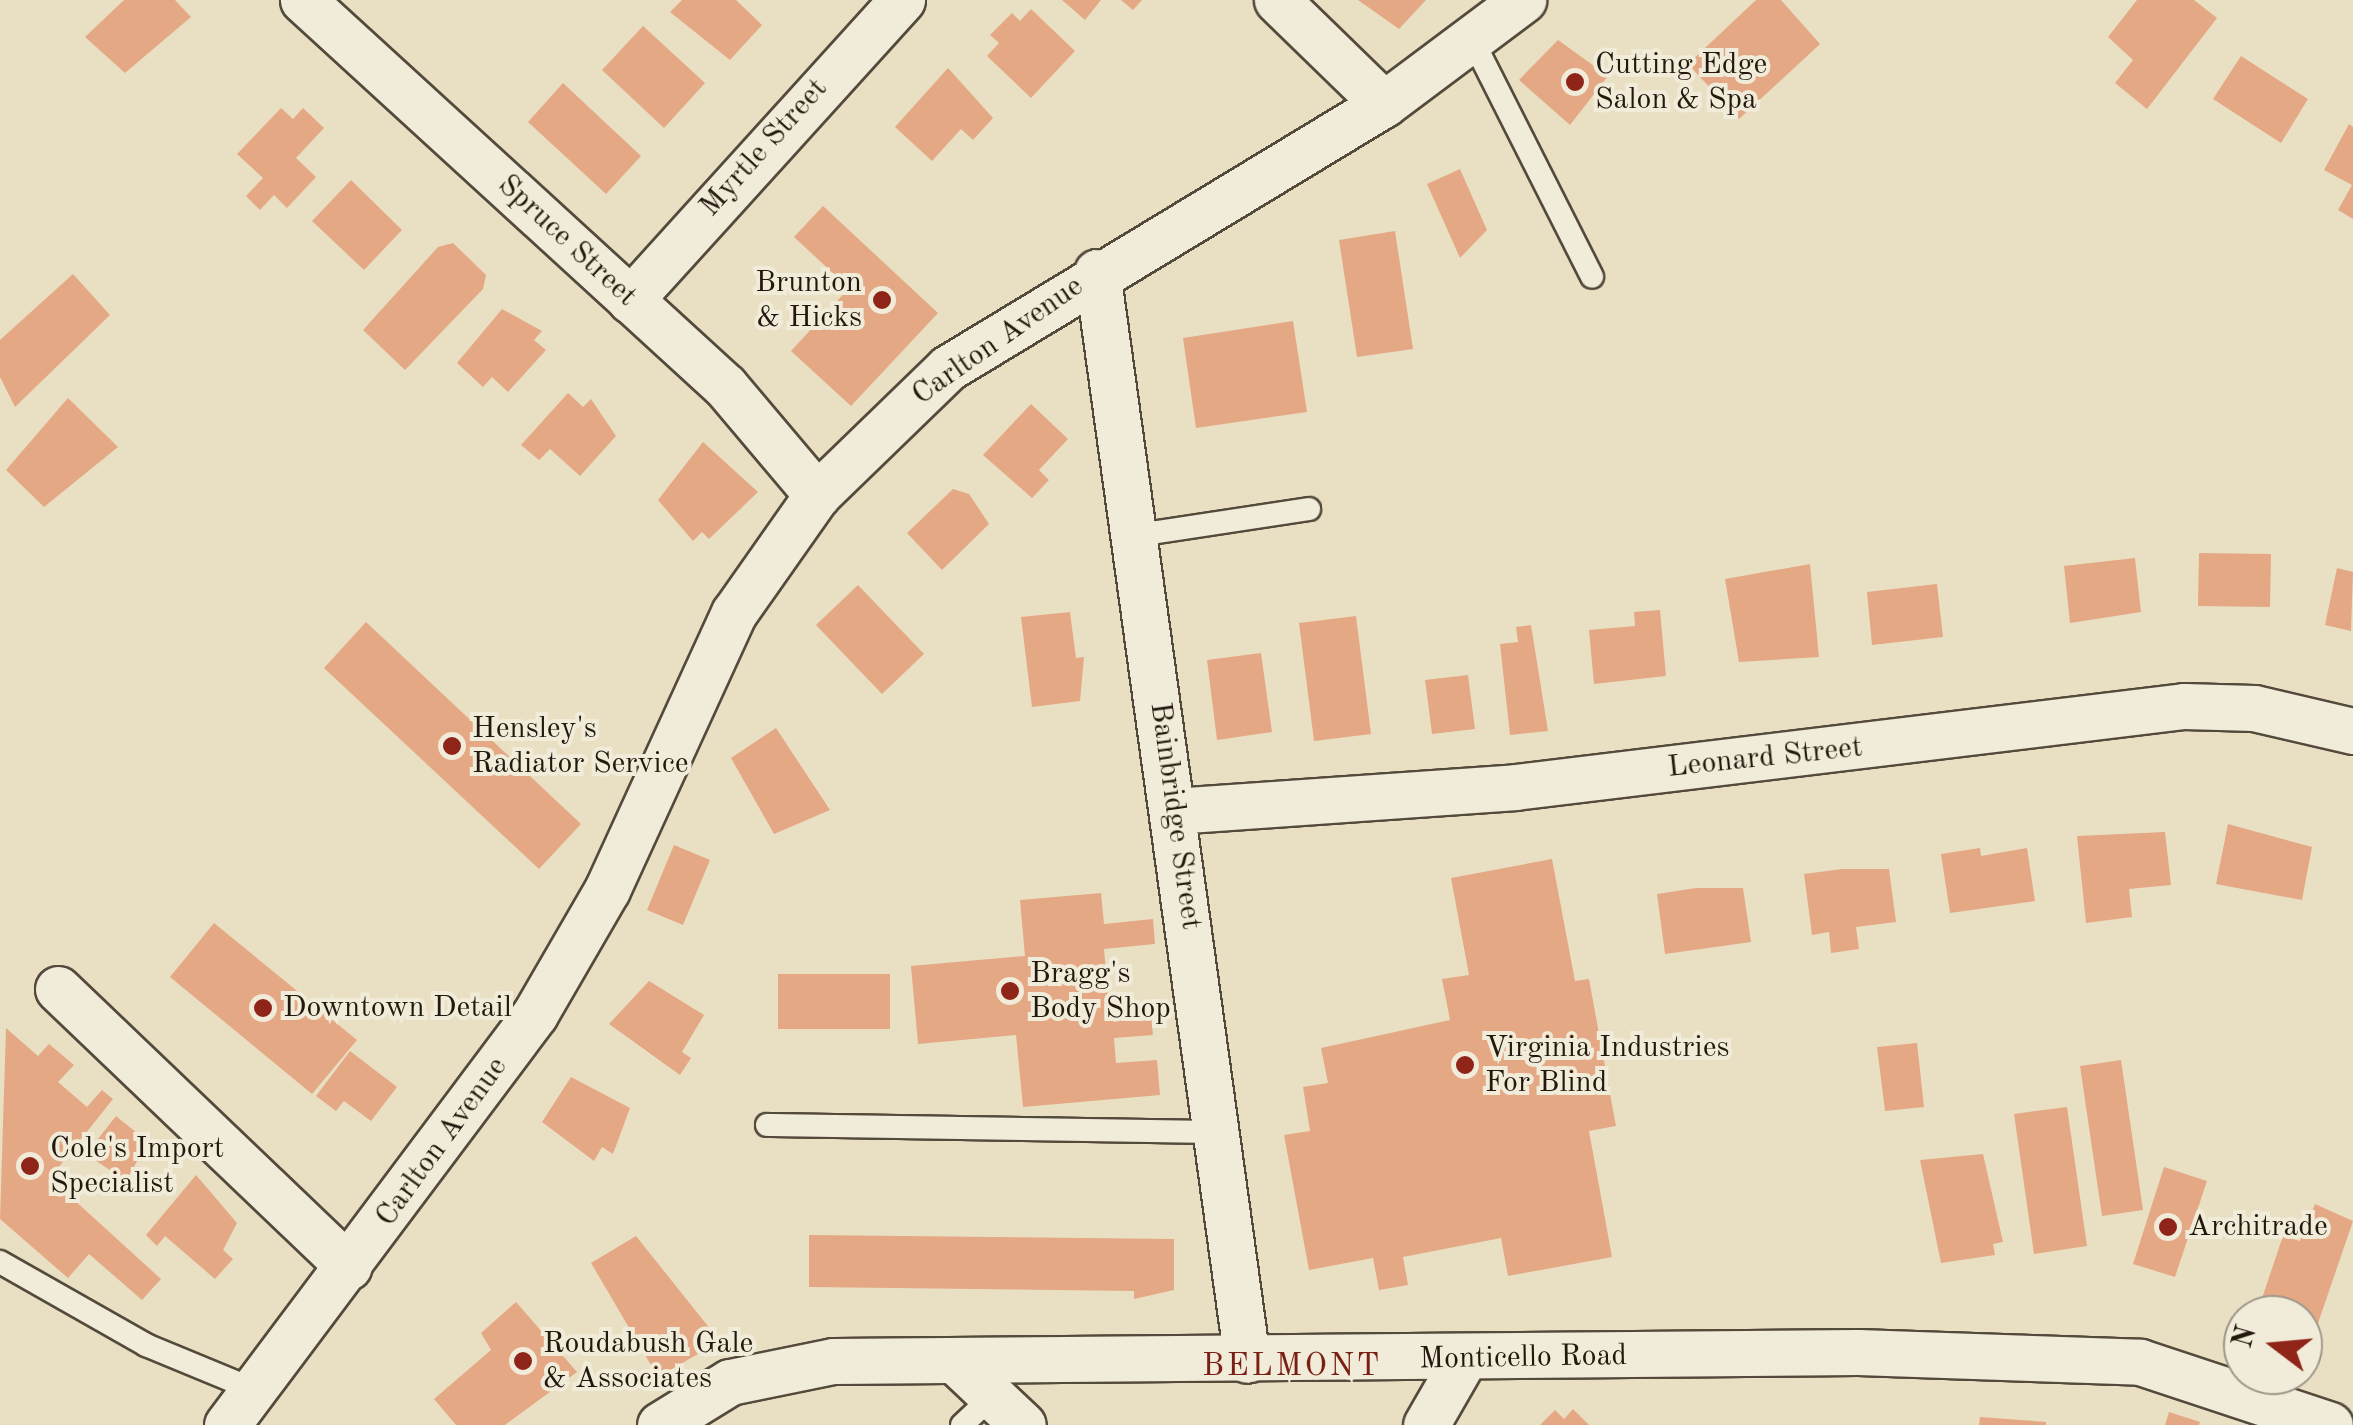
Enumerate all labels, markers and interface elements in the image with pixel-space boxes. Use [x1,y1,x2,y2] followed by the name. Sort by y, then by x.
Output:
[1595,47,1767,118] place label: Cutting Edge Salon & Spa
[693,71,835,225] street label: Myrtle Street
[1564,71,1586,93] marker: Cutting Edge Salon & Spa
[490,167,644,315] street label: Spruce Street
[755,265,862,336] place label: Brunton & Hicks
[906,269,1090,413] street label: Carlton Avenue
[871,289,893,311] marker: Brunton & Hicks
[1141,700,1209,932] street label: Bainbridge Street
[472,711,689,782] place label: Hensley's Radiator Service
[1666,730,1864,786] street label: Leonard Street
[441,735,463,757] marker: Hensley's Radiator Service
[1030,956,1171,1026] place label: Bragg's Body Shop
[999,980,1021,1002] marker: Bragg's Body Shop
[283,990,512,1026] place label: Downtown Detail
[252,997,274,1019] marker: Downtown Detail
[1485,1030,1729,1100] place label: Virginia Industries For Blind
[368,1050,516,1234] street label: Carlton Avenue
[1454,1054,1476,1076] marker: Virginia Industries For Blind
[50,1131,224,1202] place label: Cole's Import Specialist
[19,1155,41,1177] marker: Cole's Import Specialist
[2188,1209,2328,1245] place label: Architrade
[2157,1216,2179,1238] marker: Architrade
[2223,1295,2323,1395] north arrow
[2230,1323,2262,1351] text: N
[543,1326,753,1396] place label: Roudabush Gale & Associates
[1419,1338,1627,1378] street label: Monticello Road
[1202,1348,1382,1386] district label: BELMONT
[512,1350,534,1372] marker: Roudabush Gale & Associates

